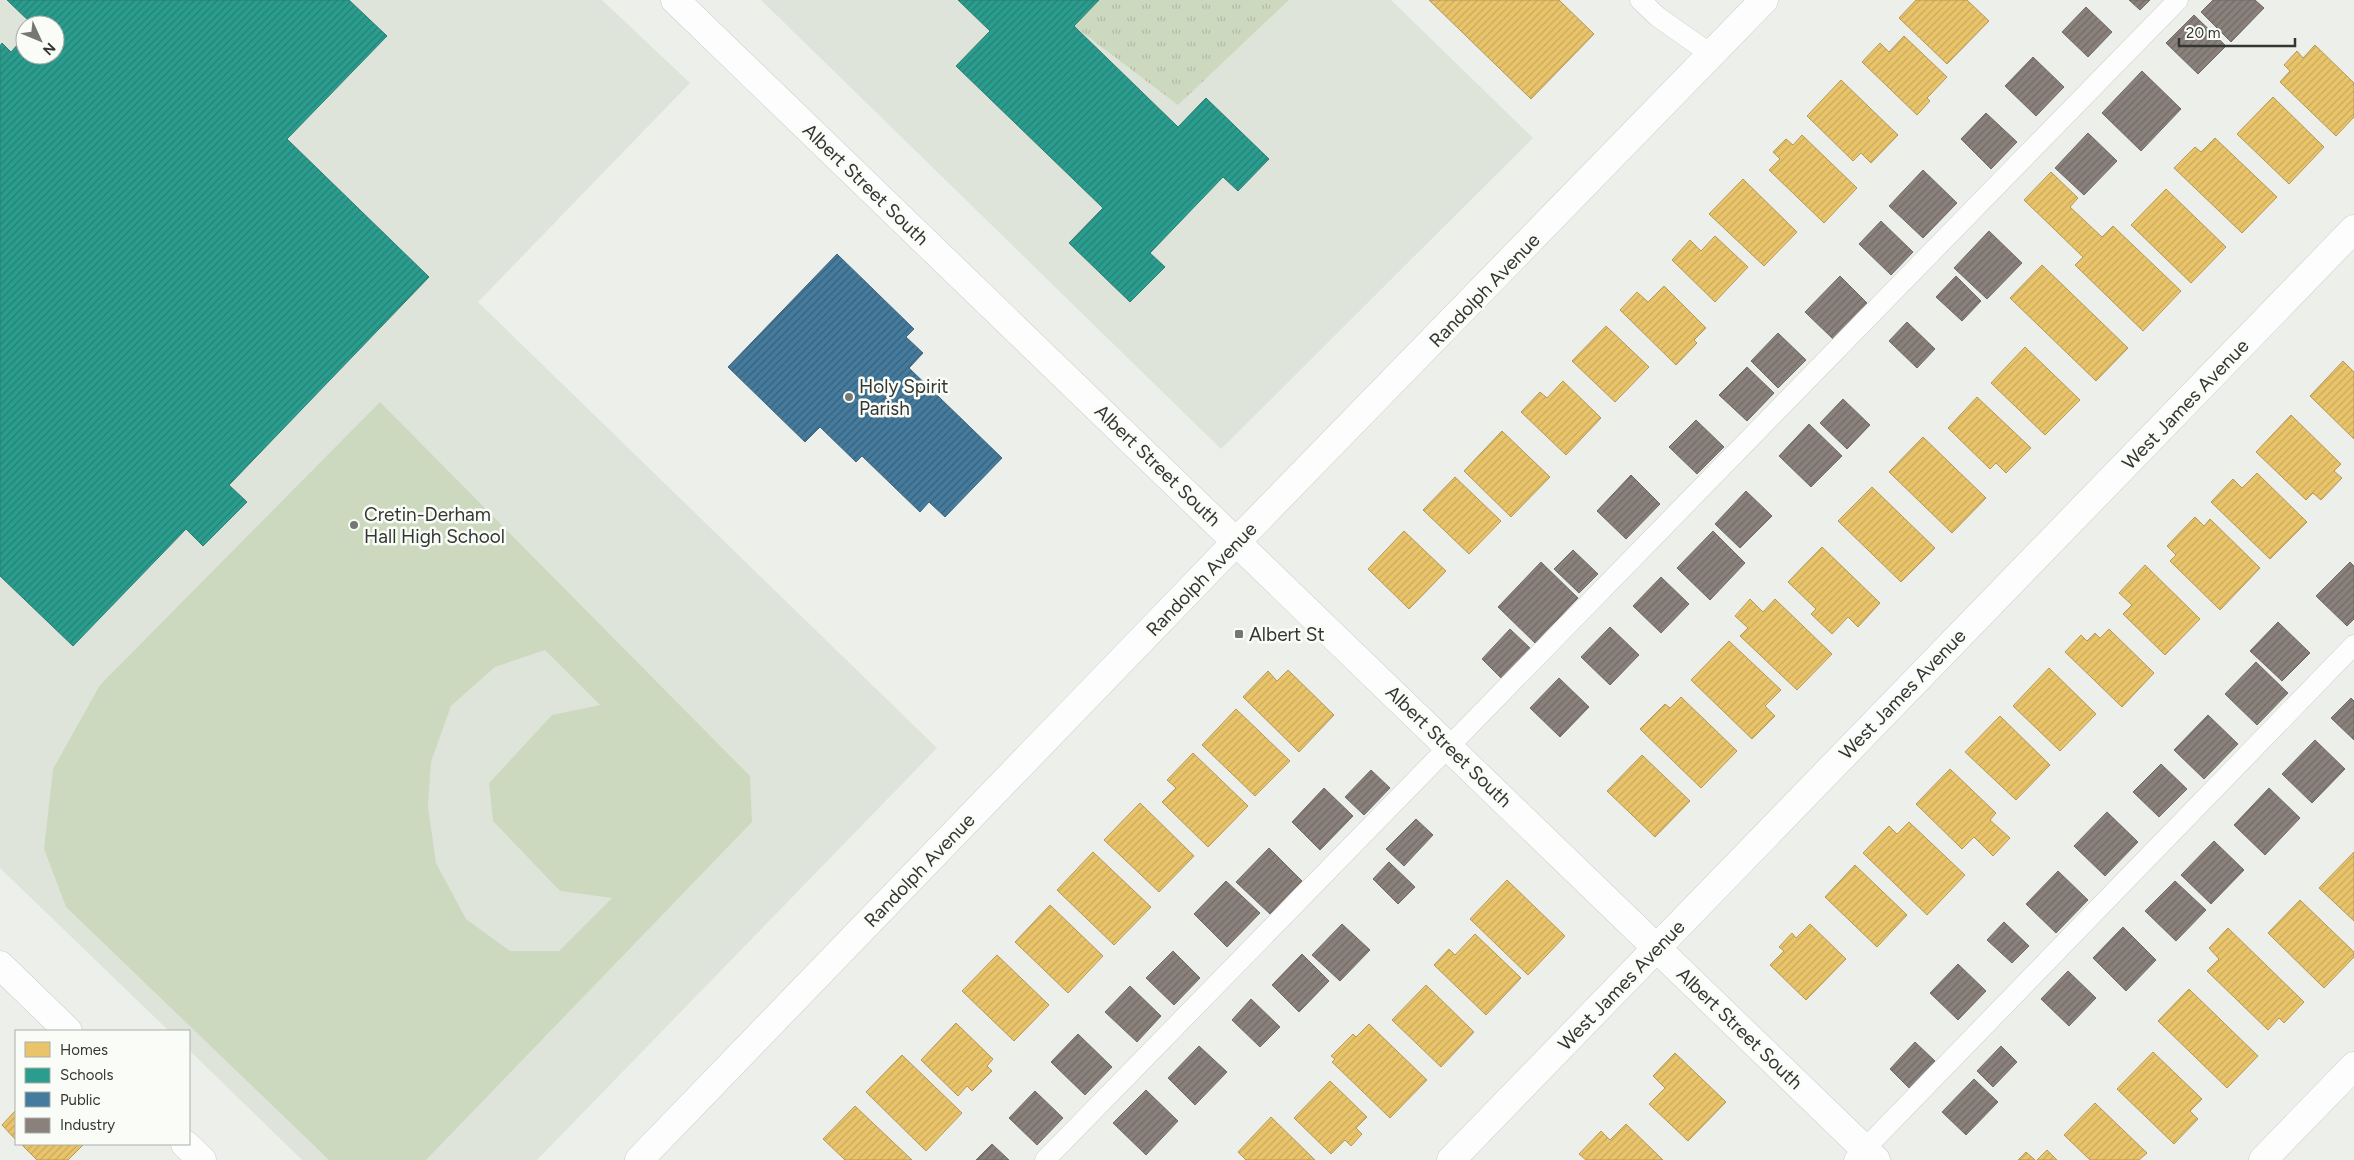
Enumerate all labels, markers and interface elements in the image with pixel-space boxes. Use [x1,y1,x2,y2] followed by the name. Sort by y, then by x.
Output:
[15,15,65,65] north arrow
[2179,15,2295,47] scale bar
[2186,24,2220,42] text: 20 m
[39,39,59,58] text: N
[798,118,933,250] street label: Albert Street South
[1424,229,1544,352] street label: Randolph Avenue
[2117,334,2254,474] street label: West James Avenue
[859,375,948,420] place label: Holy Spirit Parish
[843,391,855,403] marker: Holy Spirit Parish
[1090,399,1225,531] street label: Albert Street South
[364,503,505,548] place label: Cretin-Derham Hall High School
[1141,518,1261,641] street label: Randolph Avenue
[348,519,360,531] marker: Cretin-Derham Hall High School
[1249,623,1325,646] place label: Albert St
[1834,624,1971,764] street label: West James Avenue
[1233,628,1245,640] marker: Albert St
[1381,680,1516,812] street label: Albert Street South
[859,809,979,932] street label: Randolph Avenue
[1553,915,1690,1055] street label: West James Avenue
[1672,962,1807,1094] street label: Albert Street South
[15,1030,190,1145] legend
[60,1041,108,1059] text: Homes
[60,1066,113,1084] text: Schools
[60,1091,101,1109] text: Public
[60,1116,115,1134] text: Industry

